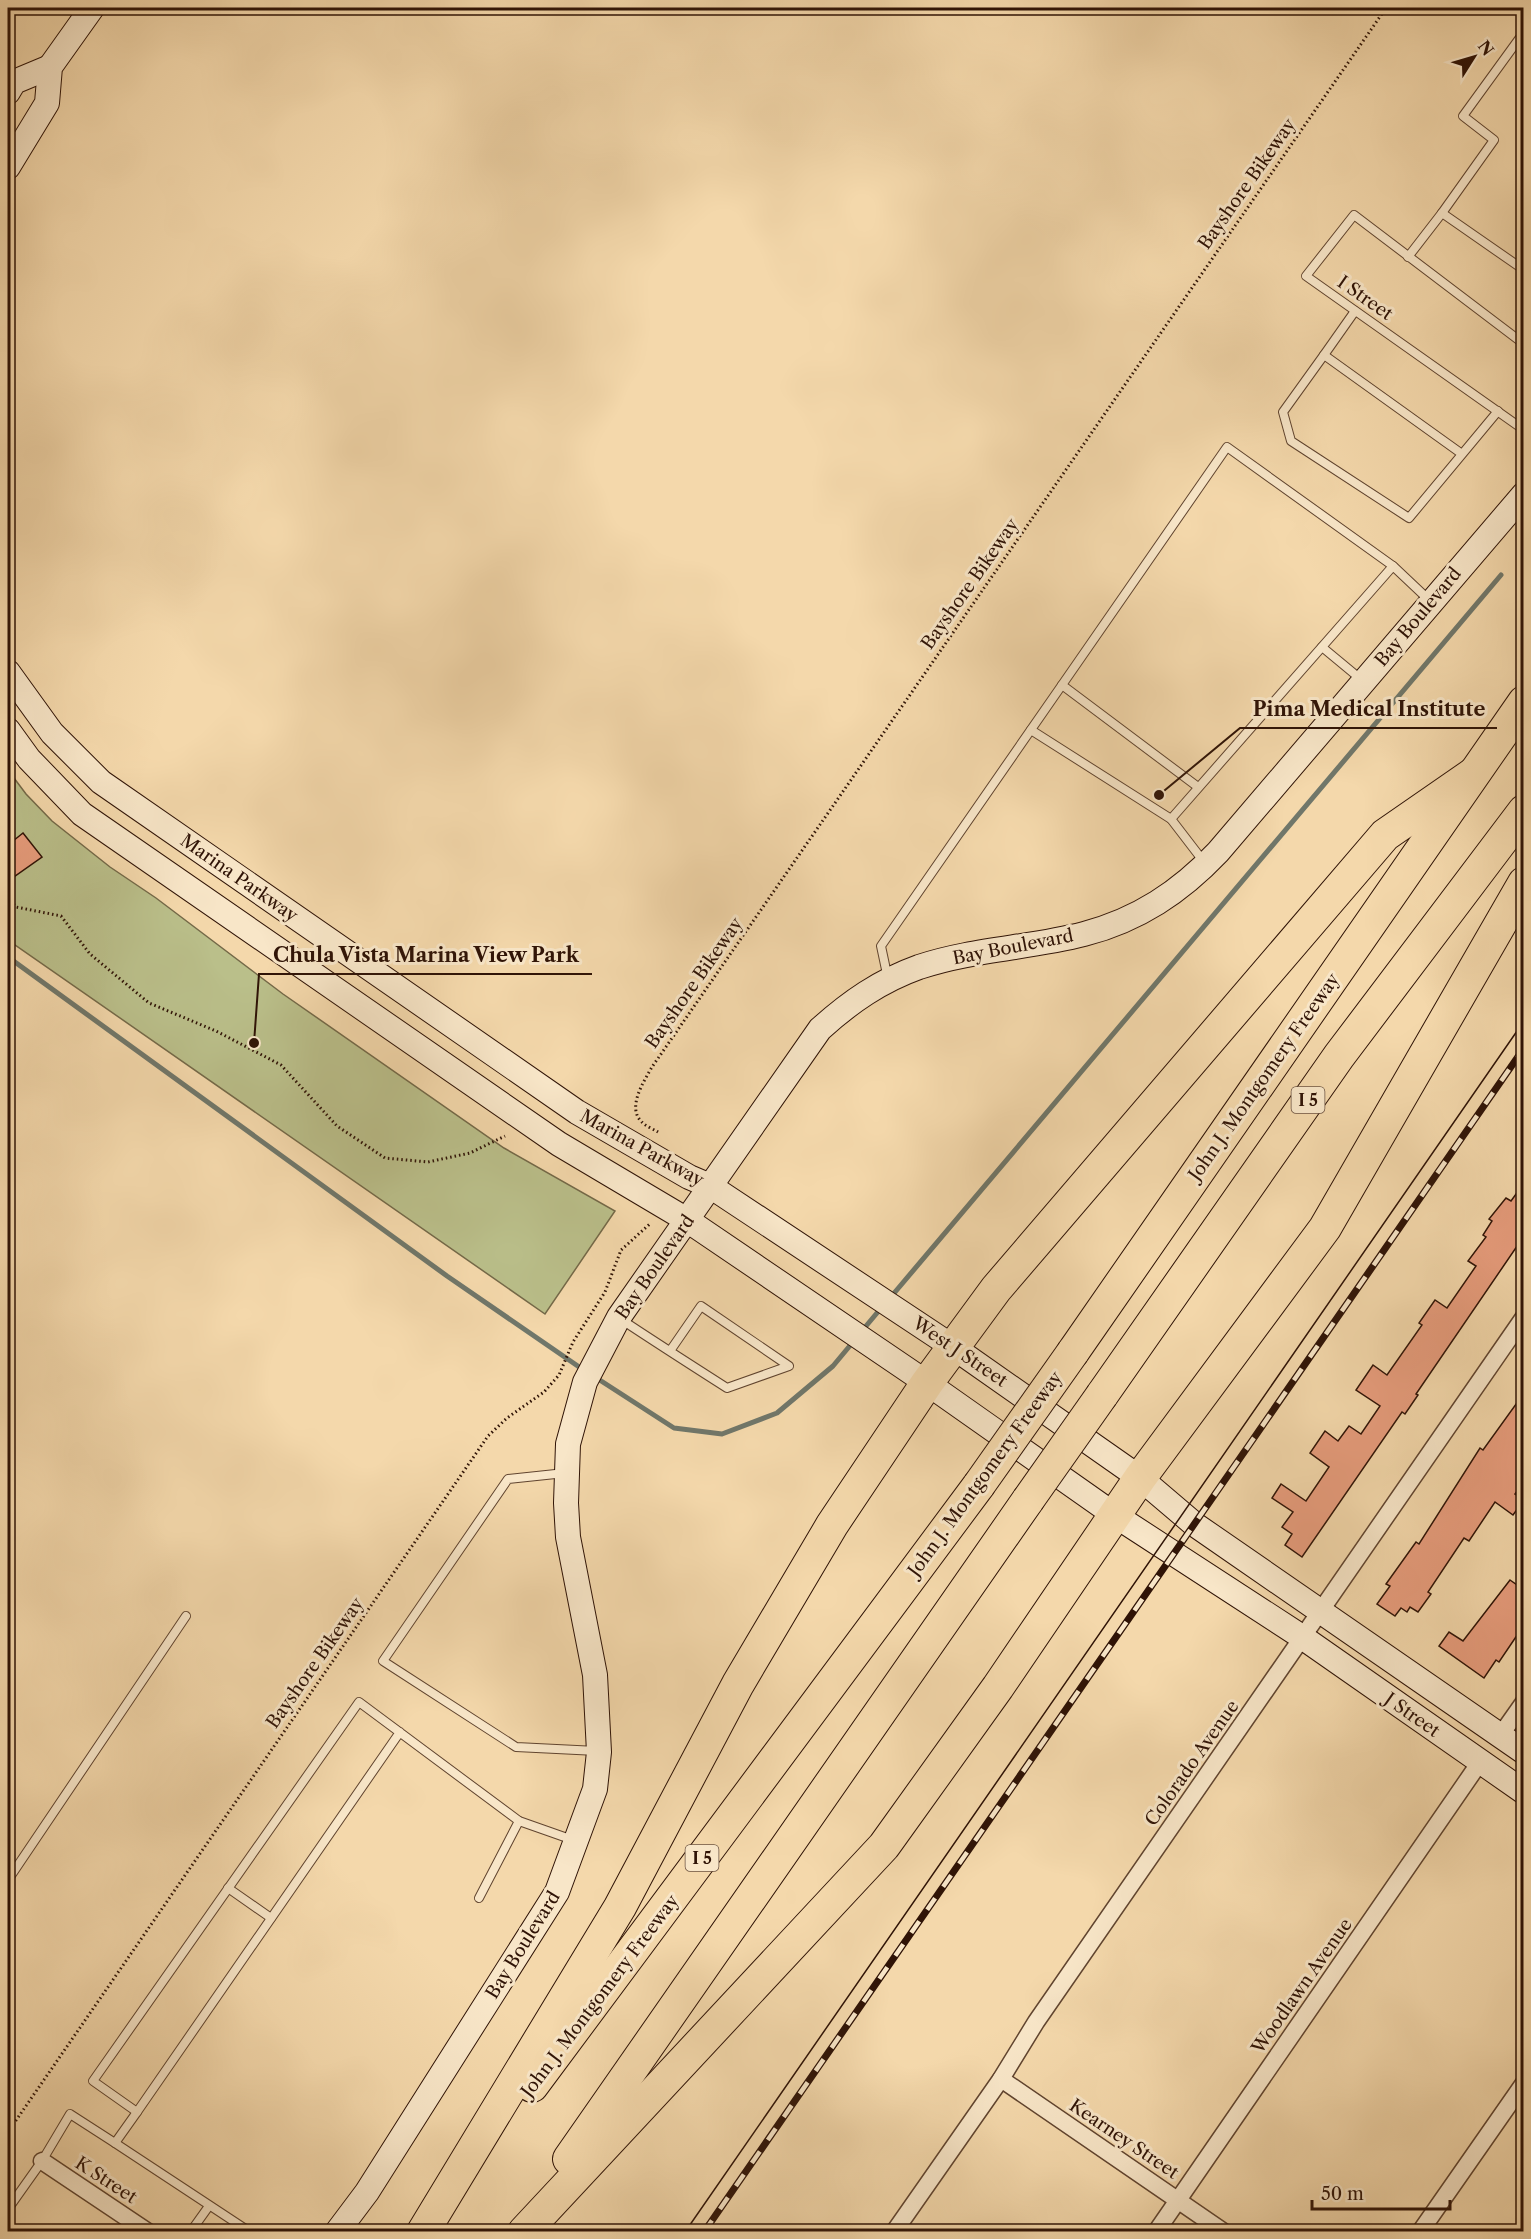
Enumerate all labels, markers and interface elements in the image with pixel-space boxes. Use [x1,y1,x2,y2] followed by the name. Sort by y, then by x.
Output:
[1444,27,1504,87] north arrow
[1474,36,1498,60] text: N
[1194,114,1301,254] street label: Bayshore Bikeway
[1333,271,1397,325] street label: I Street
[917,514,1024,654] street label: Bayshore Bikeway
[1370,563,1466,671] street label: Bay Boulevard
[1240,690,1497,728] callout: Pima Medical Institute
[1253,697,1485,721] text: Pima Medical Institute
[176,829,303,927] street label: Marina Parkway
[641,913,748,1053] street label: Bayshore Bikeway
[951,924,1075,970] street label: Bay Boulevard
[259,936,592,974] callout: Chula Vista Marina View Park
[273,943,580,967] text: Chula Vista Marina View Park
[1182,968,1345,1187] street label: John J. Montgomery Freeway
[1292,1087,1324,1113] road number: I 5
[576,1105,709,1192] street label: Marina Parkway
[611,1210,699,1324] street label: Bay Boulevard
[908,1312,1012,1392] street label: West J Street
[901,1366,1067,1583] street label: John J. Montgomery Freeway
[262,1593,369,1733] street label: Bayshore Bikeway
[1378,1686,1444,1742] street label: J Street
[1140,1696,1244,1830] street label: Colorado Avenue
[686,1845,718,1871] road number: I 5
[481,1887,565,2003] street label: Bay Boulevard
[515,1890,684,2104] street label: John J. Montgomery Freeway
[1247,1914,1357,2059] street label: Woodlawn Avenue
[1065,2094,1183,2184] street label: Kearney Street
[71,2152,142,2208] street label: K Street
[1312,2173,1450,2211] scale bar
[1321,2183,1364,2205] text: 50 m

